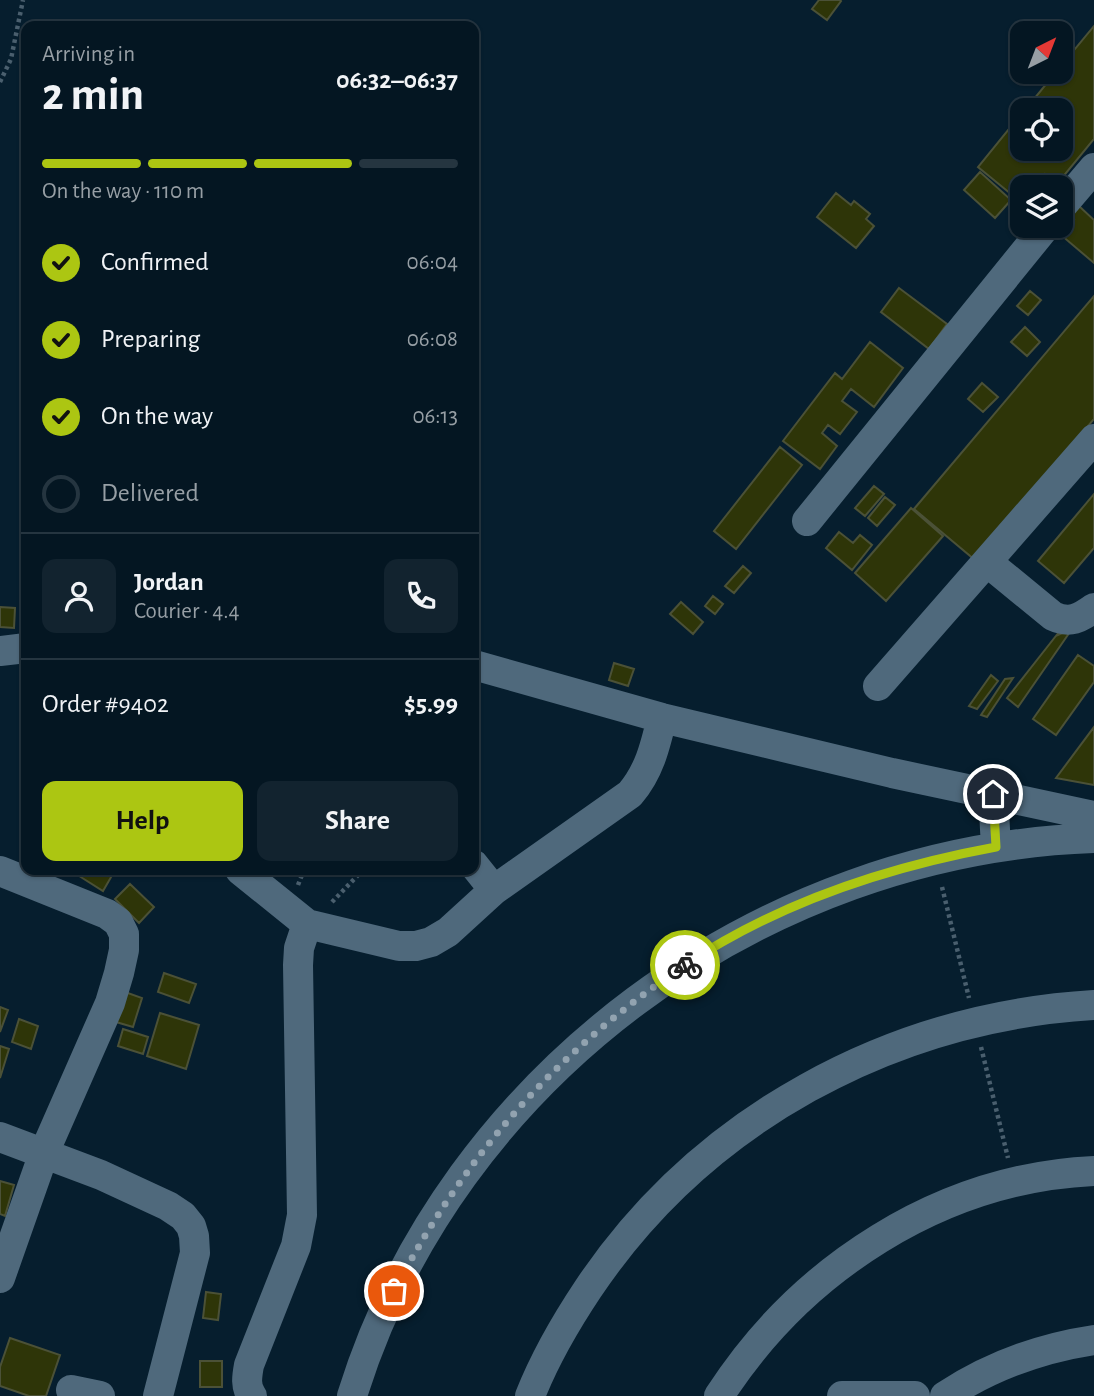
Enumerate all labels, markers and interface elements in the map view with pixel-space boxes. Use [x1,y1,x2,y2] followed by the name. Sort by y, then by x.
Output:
[1010,21,1073,84] north arrow
[1010,21,1073,238] map controls
[42,43,135,66] text: Arriving in
[336,67,458,93] text: 06:32–06:37
[42,72,144,118] text: 2 min
[1010,98,1073,161] button: locate
[1010,175,1073,238] button: layers
[42,180,204,203] text: On the way · 110 m
[42,244,80,282] icon: check
[101,249,209,275] text: Confirmed
[407,251,458,274] text: 06:04
[42,321,80,359] icon: check
[101,326,200,352] text: Preparing
[407,328,458,351] text: 06:08
[42,398,80,436] icon: check
[101,403,213,429] text: On the way
[412,405,458,428] text: 06:13
[101,480,199,506] text: Delivered
[42,559,116,633] button: person
[384,559,458,633] button: phone
[134,569,204,595] text: Jordan
[134,600,240,623] text: Courier · 4.4
[42,691,169,717] text: Order #9402
[404,691,458,717] text: $5.99
[963,764,1023,824] pin
[974,775,1012,813] icon: home
[42,781,243,861] button: Help
[257,781,458,861] button: Share
[650,930,720,1000] courier
[666,946,704,984] icon: bike
[364,1261,424,1321] pin
[375,1272,413,1310] icon: bag

